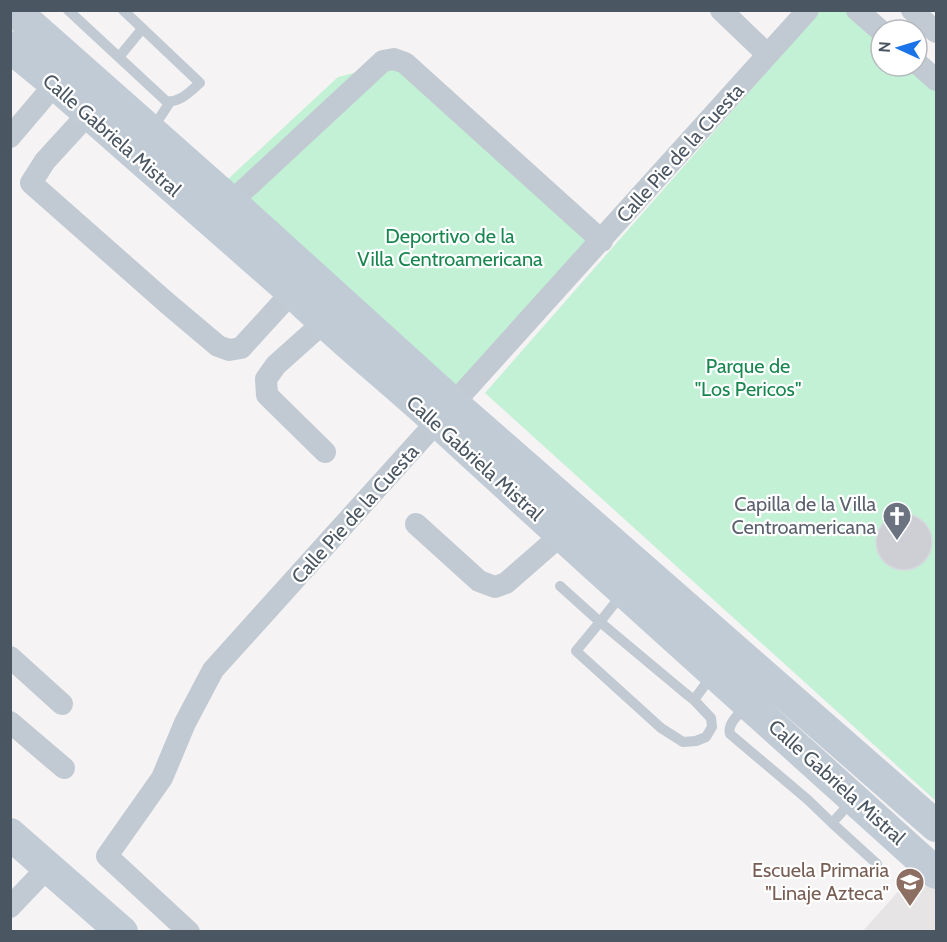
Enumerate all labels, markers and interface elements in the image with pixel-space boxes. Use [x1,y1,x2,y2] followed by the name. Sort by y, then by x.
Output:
[869,18,929,78] north arrow
[875,41,894,53] text: N
[38,68,186,202] street label: Calle Gabriela Mistral
[611,78,749,227] street label: Calle Pie de la Cuesta
[357,224,543,271] park label: Deportivo de la Villa Centroamericana
[695,354,801,401] park label: Parque de "Los Pericos"
[402,390,548,526] street label: Calle Gabriela Mistral
[286,439,424,588] street label: Calle Pie de la Cuesta
[732,492,876,539] place label: Capilla de la Villa Centroamericana
[881,500,913,542] church icon: Capilla de la Villa Centroamericana
[764,714,910,850] street label: Calle Gabriela Mistral
[752,858,889,905] place label: Escuela Primaria "Linaje Azteca"
[894,866,926,908] school or university icon: Escuela Primaria "Linaje Azteca"

